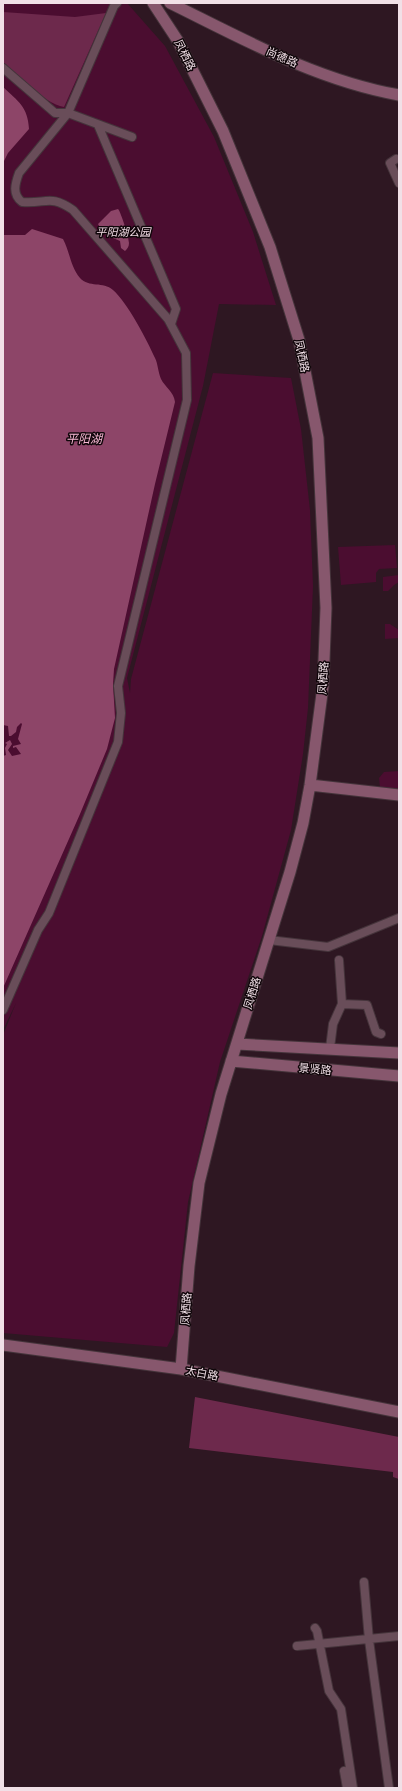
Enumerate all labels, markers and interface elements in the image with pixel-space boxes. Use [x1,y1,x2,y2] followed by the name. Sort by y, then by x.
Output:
[172,38,198,72] street label: 凤栖路
[264,45,300,69] street label: 尚德路
[96,226,152,238] park label: 平阳湖公园
[293,339,311,373] street label: 凤栖路
[66,432,104,446] water label: 平阳湖
[316,661,330,695] street label: 凤栖路
[241,975,263,1011] street label: 凤栖路
[298,1062,332,1076] street label: 景贤路
[179,1292,193,1326] street label: 凤栖路
[185,1364,219,1382] street label: 太白路

